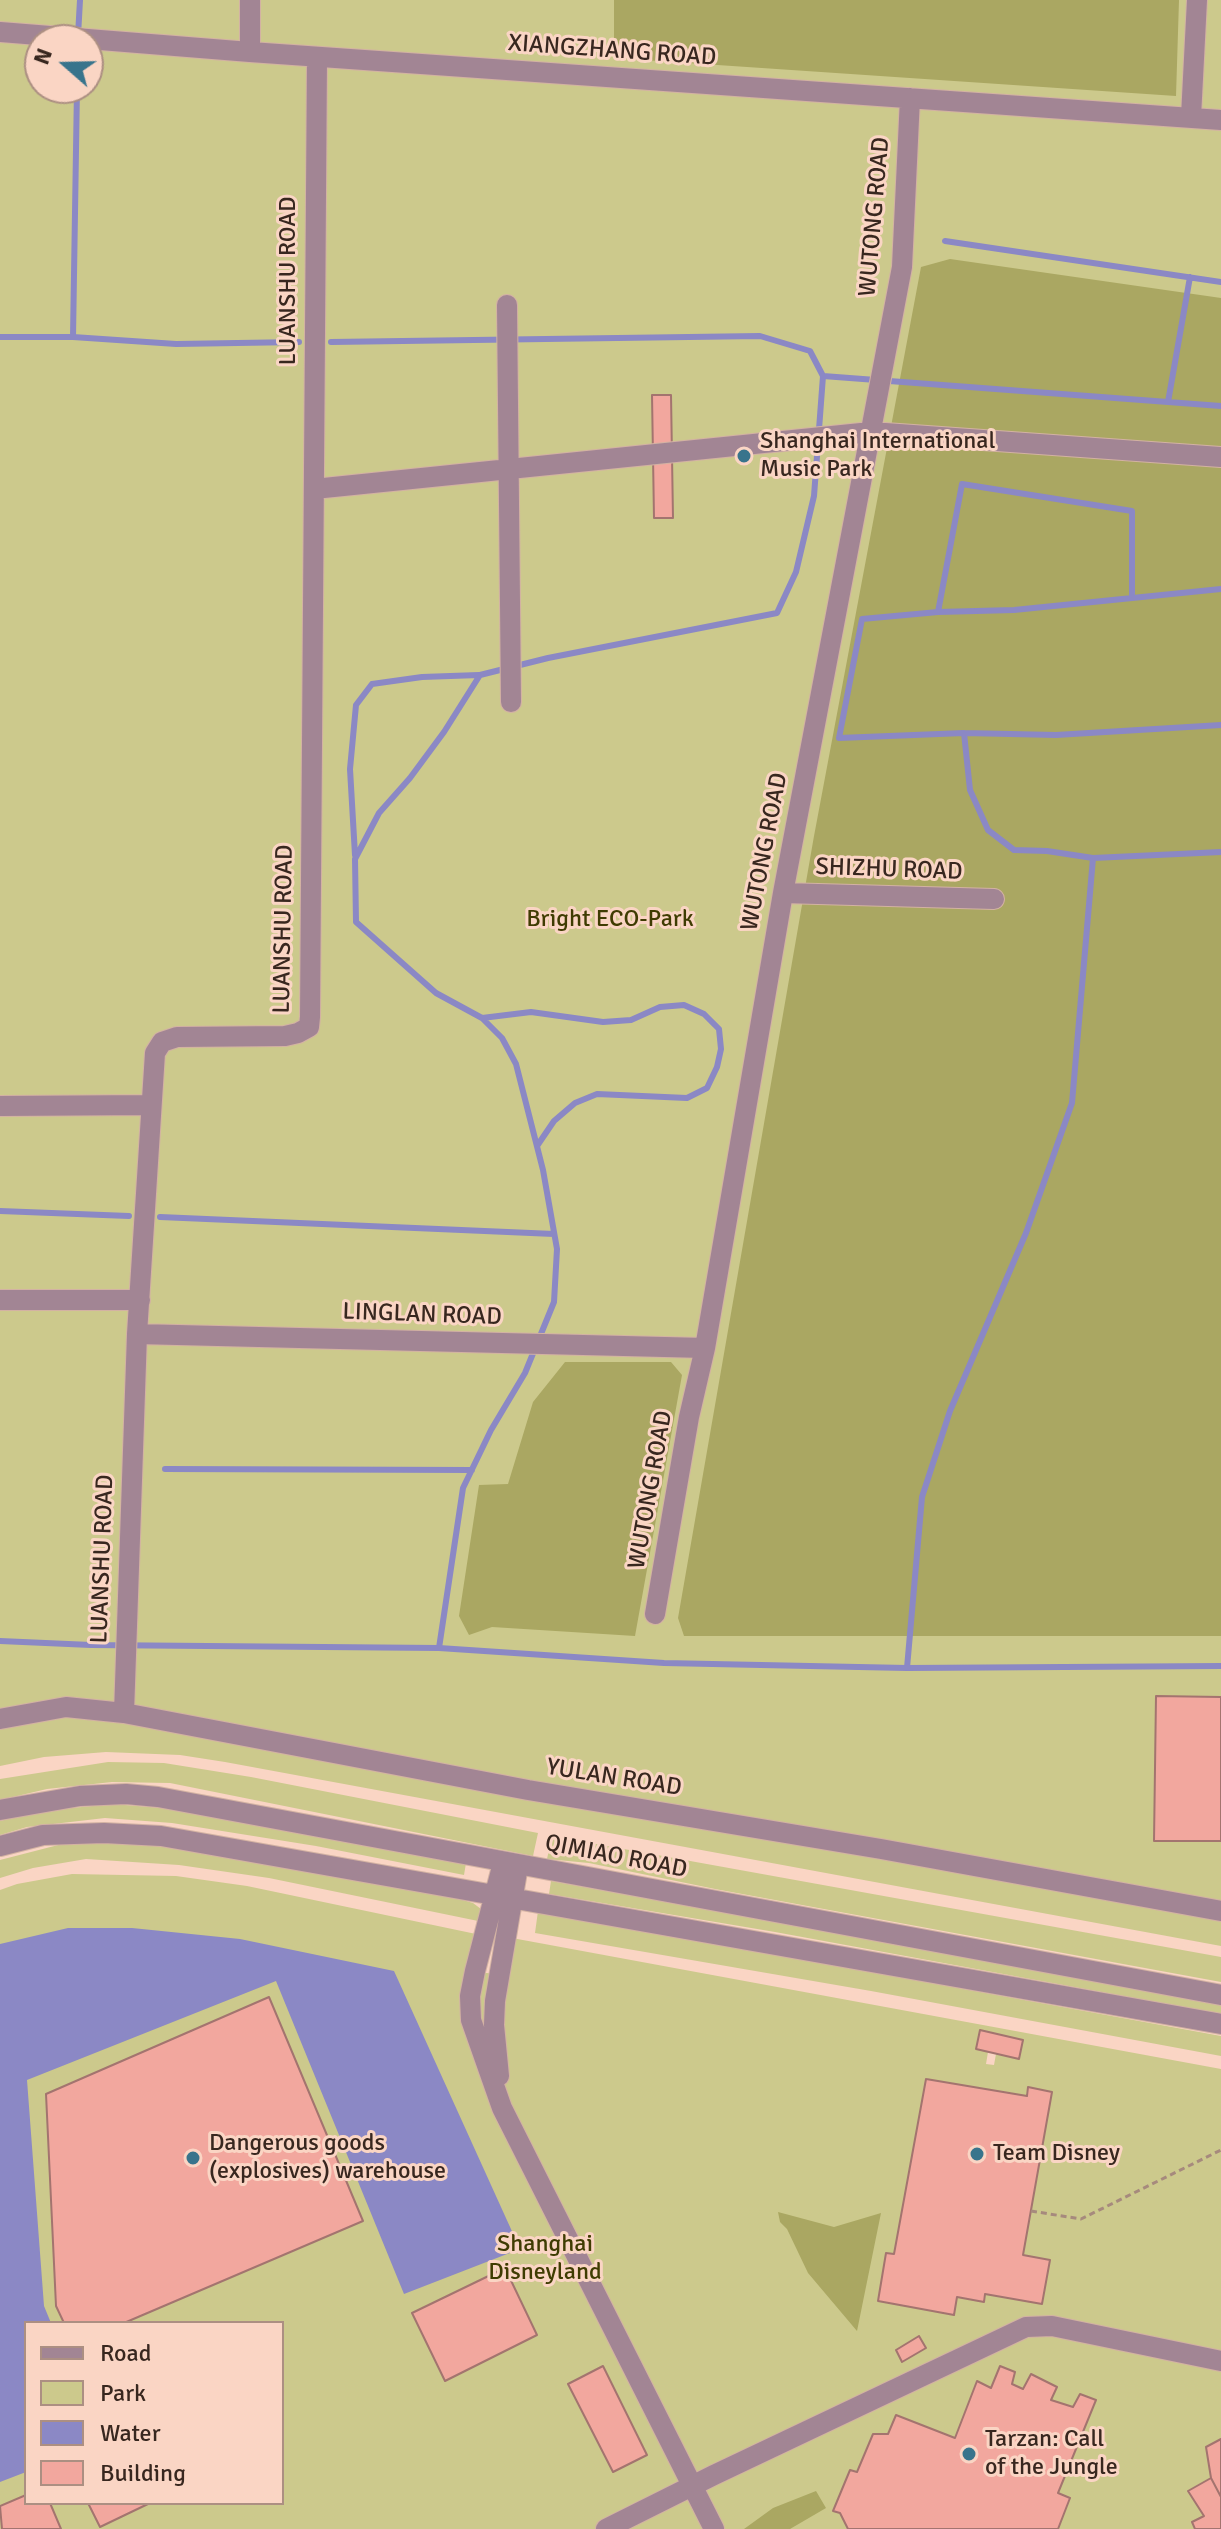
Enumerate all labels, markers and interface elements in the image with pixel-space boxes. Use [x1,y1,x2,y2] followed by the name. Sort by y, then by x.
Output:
[24,24,104,104] north arrow
[507,29,717,73] street label: XIANGZHANG ROAD
[28,44,58,68] text: N
[854,136,896,298] street label: WUTONG ROAD
[275,196,303,366] street label: LUANSHU ROAD
[760,428,995,484] place label: Shanghai International Music Park
[735,447,753,465] marker: Shanghai International Music Park
[736,771,794,933] street label: WUTONG ROAD
[268,844,300,1014] street label: LUANSHU ROAD
[815,853,963,887] street label: SHIZHU ROAD
[526,906,694,934] park label: Bright ECO-Park
[342,1298,502,1332] street label: LINGLAN ROAD
[623,1409,679,1571] street label: WUTONG ROAD
[86,1474,120,1644] street label: LUANSHU ROAD
[544,1753,684,1803] street label: YULAN ROAD
[542,1829,690,1885] street label: QIMIAO ROAD
[209,2130,446,2186] place label: Dangerous goods (explosives) warehouse
[993,2140,1120,2168] place label: Team Disney
[968,2145,986,2163] marker: Team Disney
[184,2149,202,2167] marker: Dangerous goods (explosives) warehouse
[488,2231,602,2287] park label: Shanghai Disneyland
[24,2321,284,2505] legend
[100,2338,151,2368] text: Road
[100,2378,146,2408] text: Park
[100,2418,160,2448] text: Water
[985,2426,1118,2482] place label: Tarzan: Call of the Jungle
[960,2445,978,2463] marker: Tarzan: Call of the Jungle
[100,2458,186,2488] text: Building

